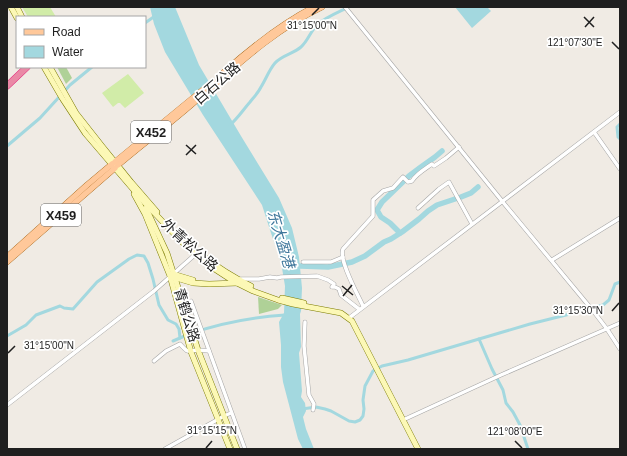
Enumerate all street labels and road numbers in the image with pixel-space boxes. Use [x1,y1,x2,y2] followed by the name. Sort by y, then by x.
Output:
[191,59,243,107] street label: 白石公路
[131,121,171,143] road number: X452
[41,204,81,226] road number: X459
[159,216,221,274] street label: 外青松公路
[171,286,203,344] street label: 青鹤公路

